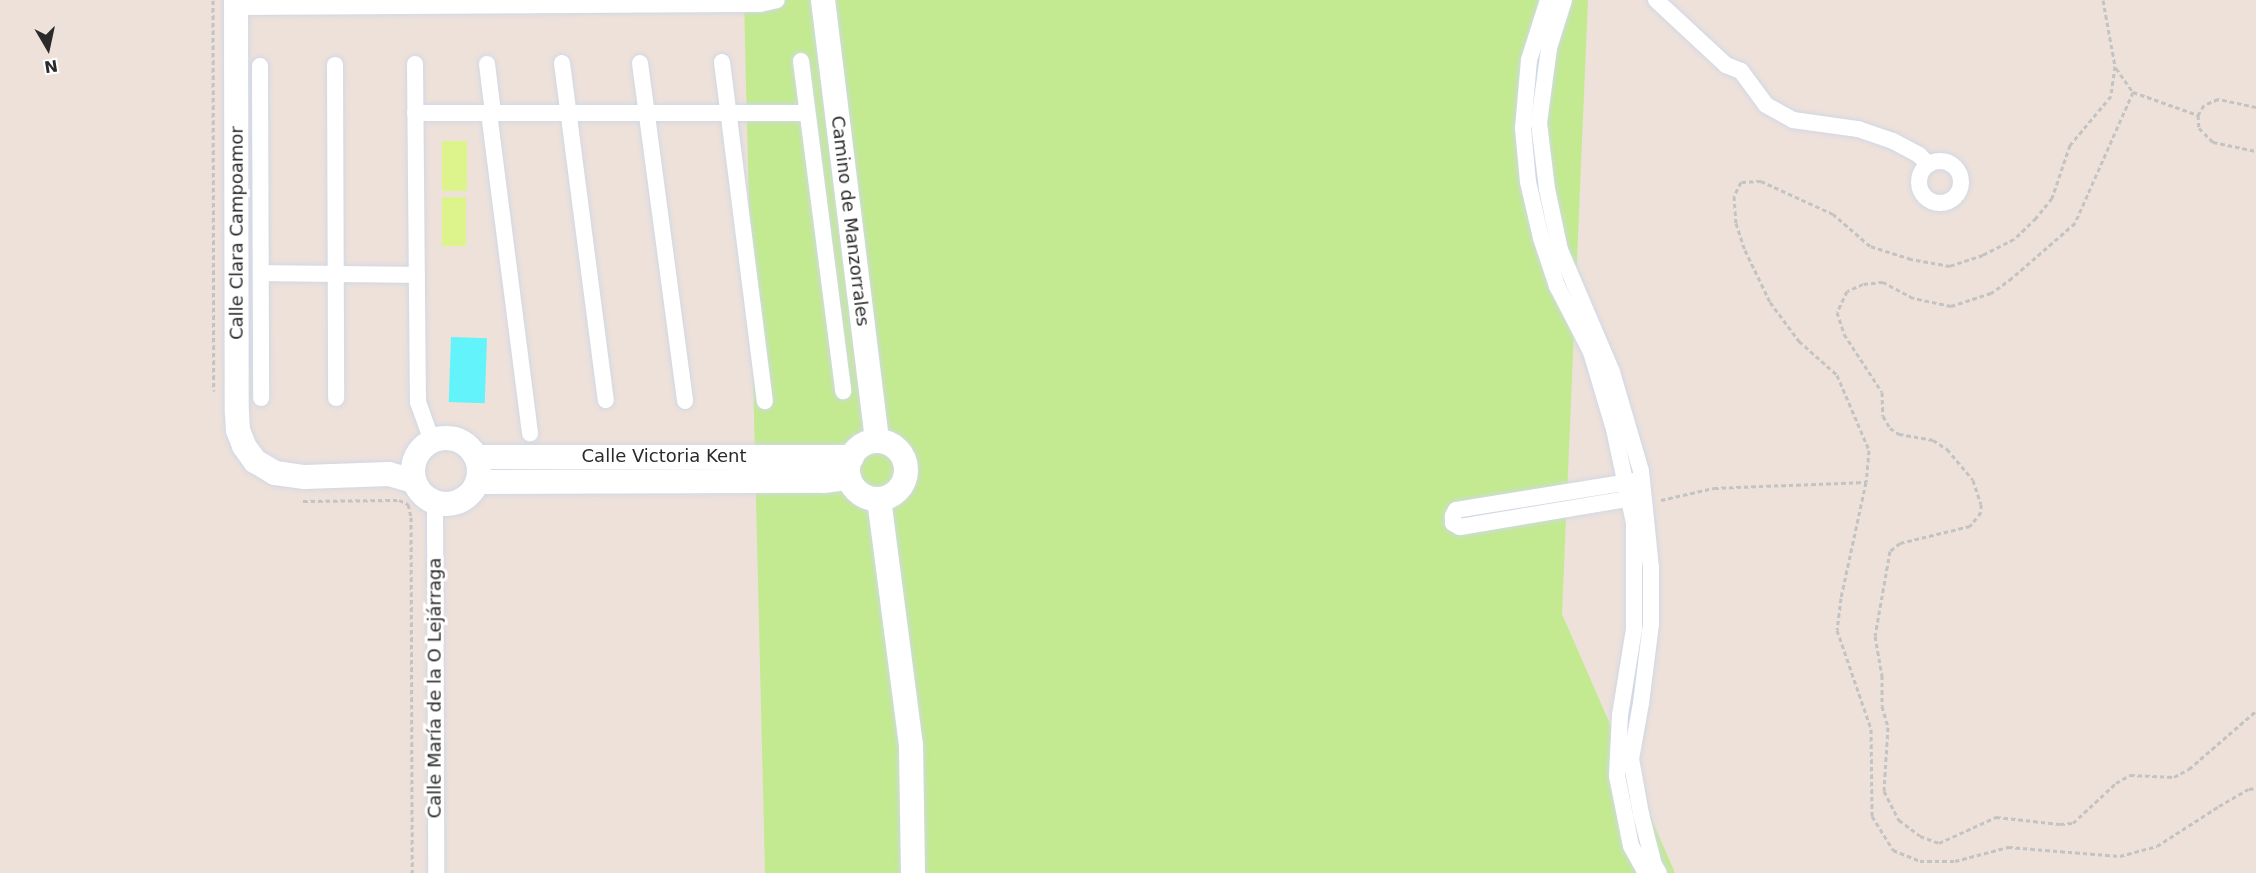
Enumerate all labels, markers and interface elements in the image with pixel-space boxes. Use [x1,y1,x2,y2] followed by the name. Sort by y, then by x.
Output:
[18,18,78,78] north arrow
[43,56,59,77] text: N
[826,115,874,327] street label: Camino de Manzorrales
[226,126,248,340] street label: Calle Clara Campoamor
[582,445,746,467] street label: Calle Victoria Kent
[424,558,446,818] street label: Calle María de la O Lejárraga

